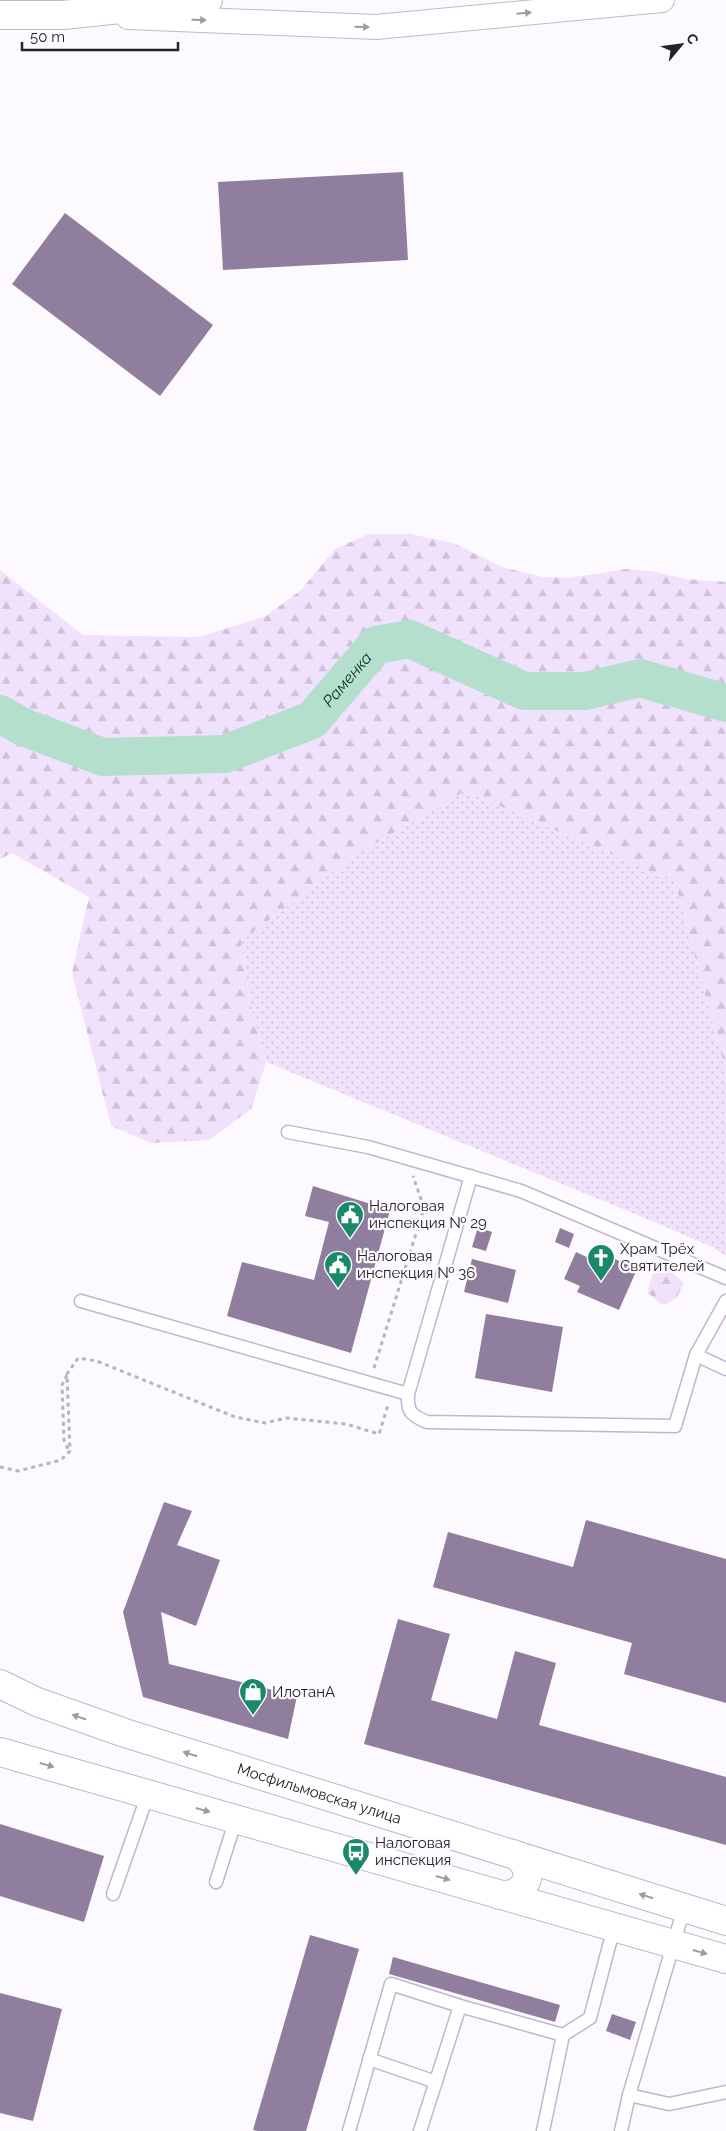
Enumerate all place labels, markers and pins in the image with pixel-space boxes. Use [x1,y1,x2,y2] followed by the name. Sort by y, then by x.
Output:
[369,1197,487,1232] place label: Налоговая инспекция № 29
[335,1200,365,1239] public building icon: Налоговая инспекция № 29
[620,1240,704,1275] place label: Храм Трёх Святителей
[586,1243,616,1282] church icon: Храм Трёх Святителей
[357,1247,475,1282] place label: Налоговая инспекция № 36
[323,1250,353,1289] public building icon: Налоговая инспекция № 36
[238,1677,268,1716] shop icon: ИлотанА
[272,1683,335,1701] place label: ИлотанА
[375,1834,451,1869] place label: Налоговая инспекция
[341,1837,371,1876] bus stop icon: Налоговая инспекция

